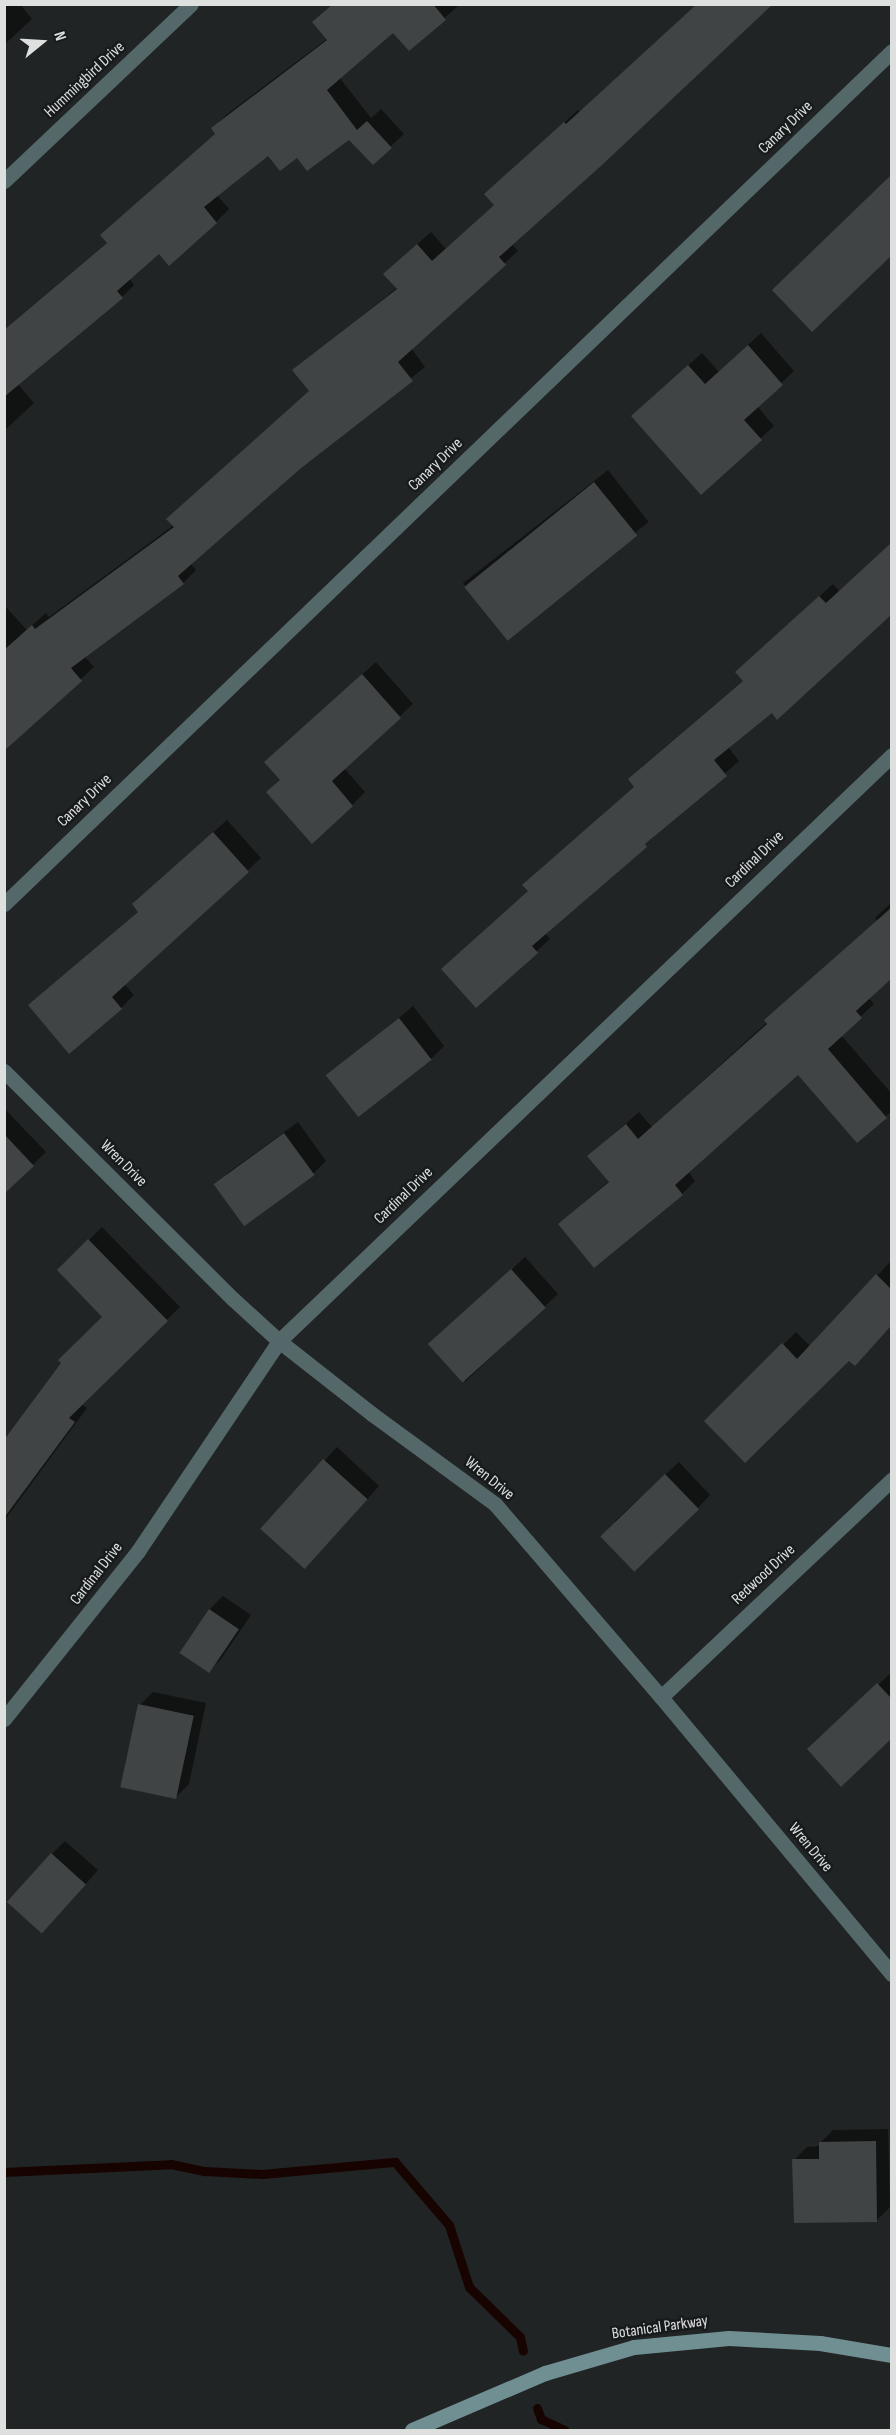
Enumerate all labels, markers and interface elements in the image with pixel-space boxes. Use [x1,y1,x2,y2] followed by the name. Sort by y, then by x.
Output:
[12,12,72,72] north arrow
[49,29,70,43] text: N
[41,38,129,122] street label: Hummingbird Drive
[755,97,817,159] street label: Canary Drive
[405,434,467,496] street label: Canary Drive
[54,770,116,832] street label: Canary Drive
[722,827,788,893] street label: Cardinal Drive
[96,1137,150,1191] street label: Wren Drive
[371,1163,437,1229] street label: Cardinal Drive
[460,1453,518,1505] street label: Wren Drive
[67,1539,127,1609] street label: Cardinal Drive
[728,1541,800,1609] street label: Redwood Drive
[784,1819,836,1877] street label: Wren Drive
[611,2312,709,2344] street label: Botanical Parkway

